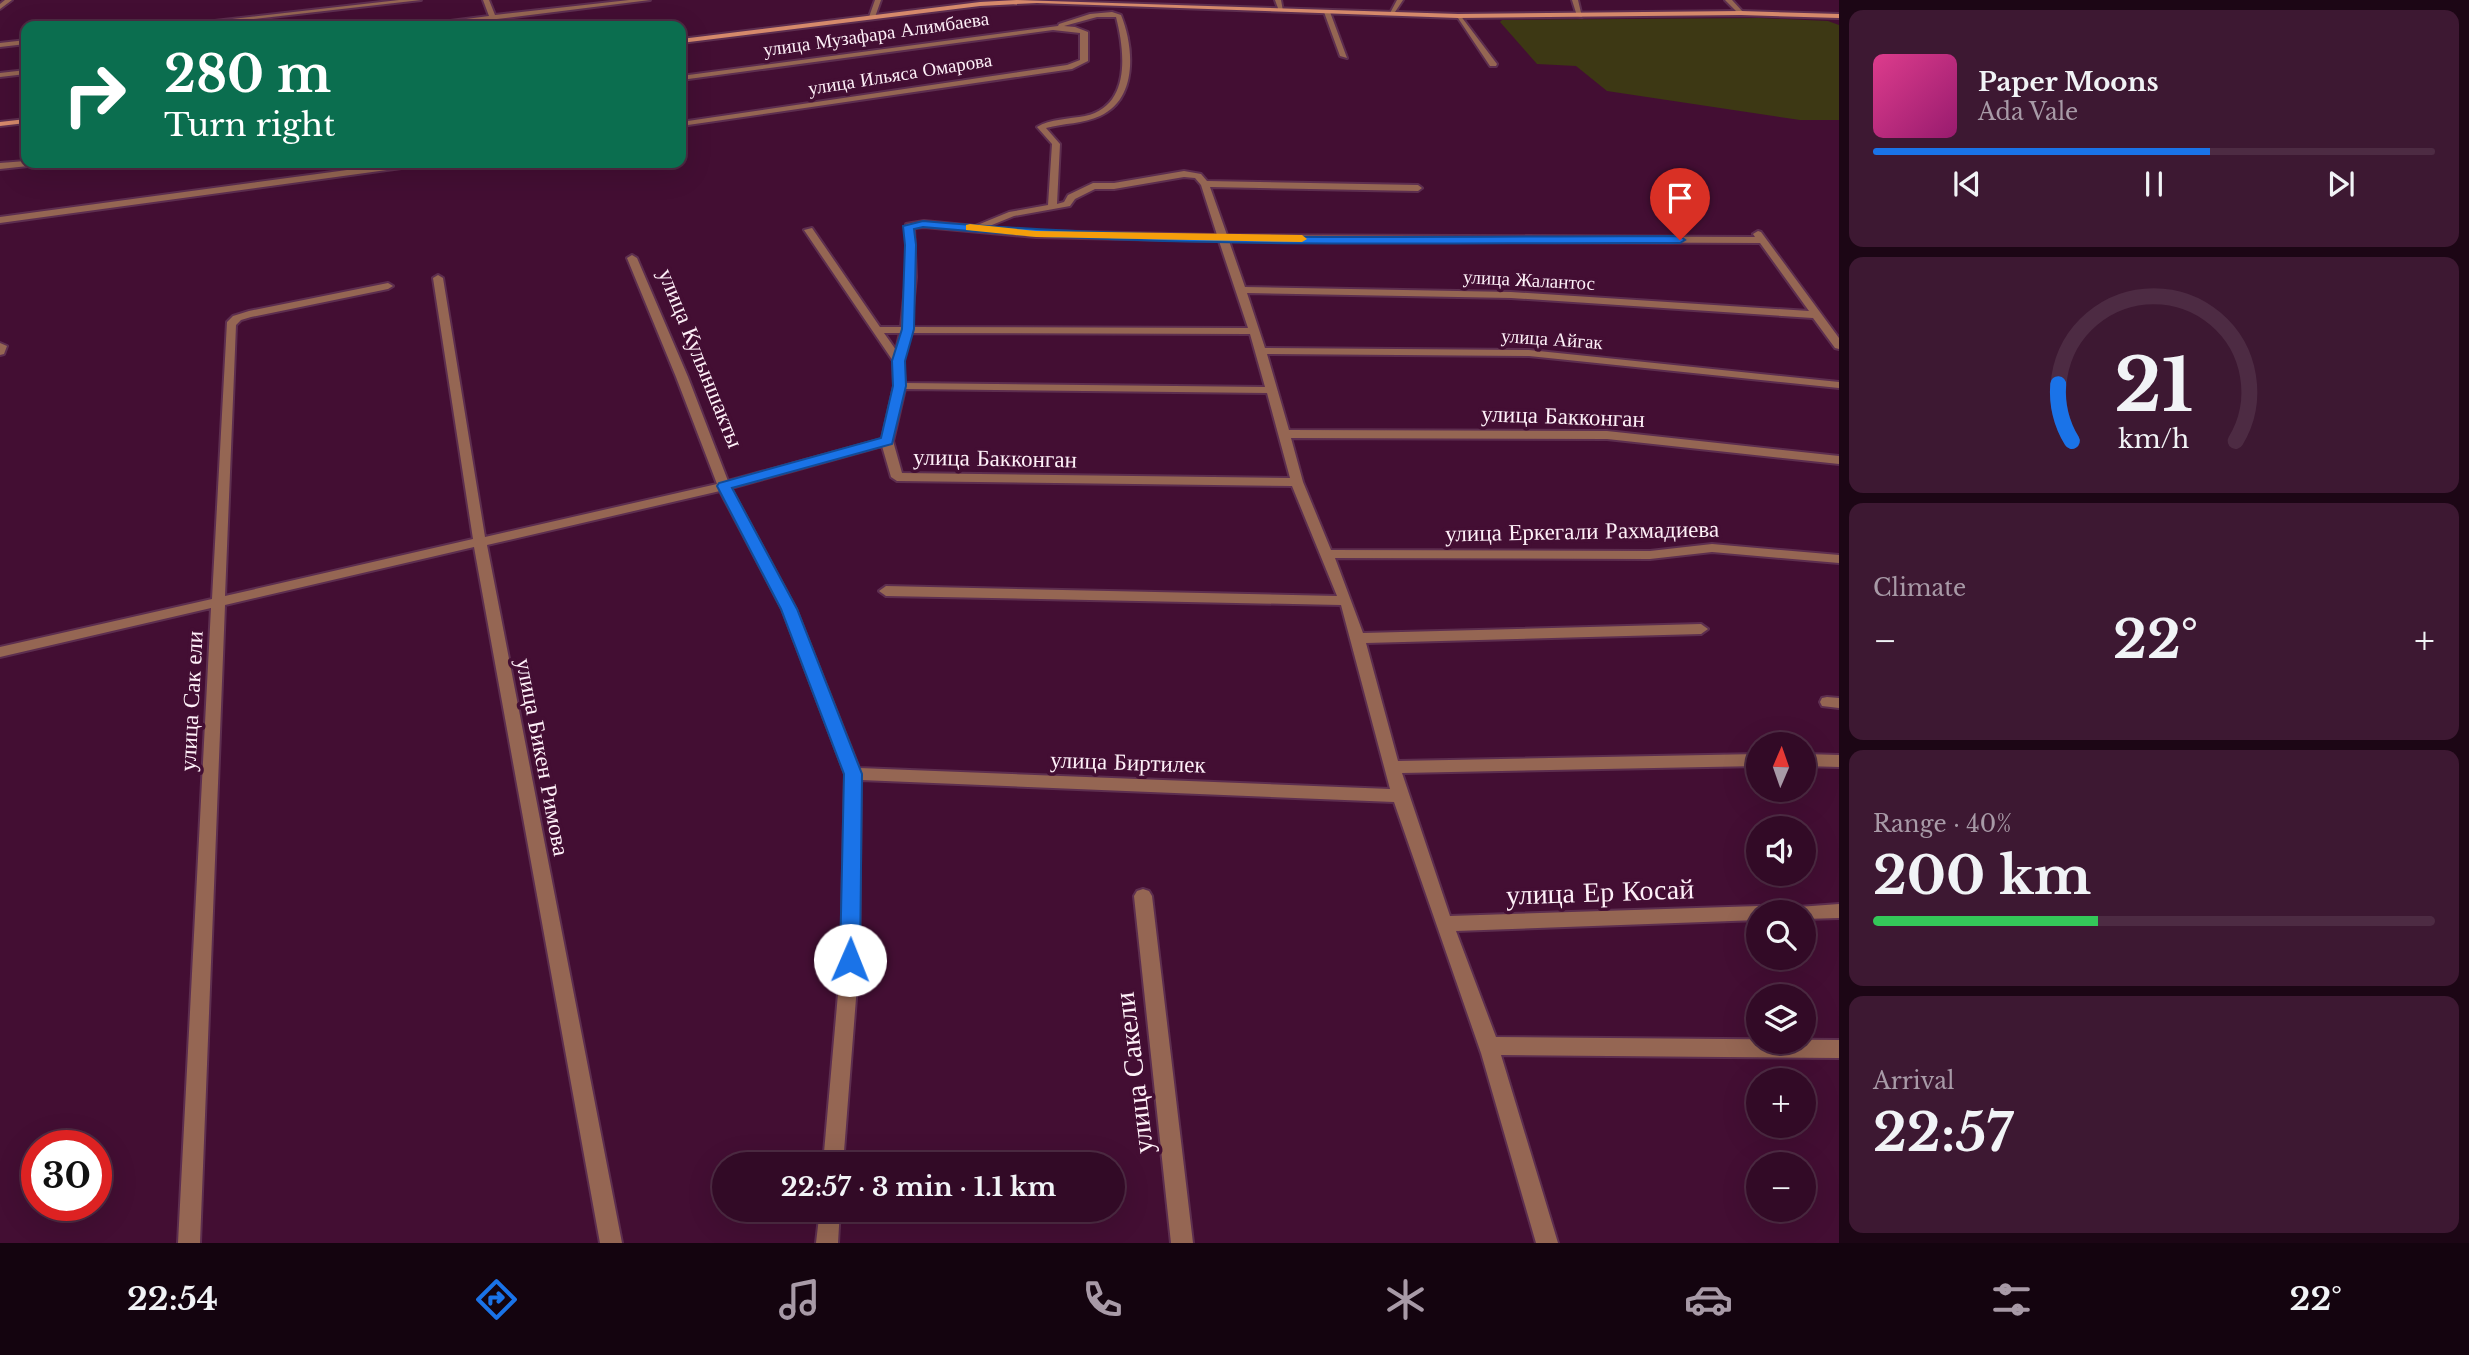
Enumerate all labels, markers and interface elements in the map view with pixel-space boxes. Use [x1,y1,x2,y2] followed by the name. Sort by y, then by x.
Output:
[762,7,991,61] street label: улица Музафара Алимбаева
[164,44,331,105] text: 280 m
[806,48,994,100] street label: улица Ильяса Омарова
[49,49,140,140] icon: right
[1978,66,2159,98] text: Paper Moons
[1978,98,2078,126] text: Ada Vale
[164,105,335,145] text: Turn right
[1948,165,1986,203] icon: previous
[2135,165,2173,203] icon: pause
[2322,165,2360,203] icon: next
[1650,168,1710,240] pin
[1661,179,1699,217] icon: arrive
[652,264,750,452] street label: улица Кулыншакты
[1462,265,1596,295] street label: улица Жалантос
[1500,324,1604,354] street label: улица Айгак
[2114,340,2194,431] text: 21
[1481,399,1645,433] street label: улица Бакконган
[2119,424,2189,455] text: km/h
[913,443,1077,473] street label: улица Бакконган
[1445,515,1719,547] street label: улица Еркегали Рахмадиева
[1873,574,1966,602] text: Climate
[2113,608,2198,672] text: 22°
[1873,617,1897,664] text: −
[2414,617,2435,664] text: +
[173,630,209,772] street label: улица Сак ели
[510,656,576,858] street label: улица Бикен Римова
[1746,732,1816,802] north arrow
[1746,732,1816,1222] map controls
[1050,745,1207,779] street label: улица Биртилек
[1873,810,2012,838] text: Range · 40%
[1746,816,1816,886] button: sound
[1873,844,2091,908] text: 200 km
[1505,871,1695,913] street label: улица Ер Косай
[1746,900,1816,970] button: search
[813,923,887,997] position arrow
[1746,984,1816,1054] button: layers
[1107,990,1161,1156] street label: улица Сакели
[1873,1067,1954,1095] text: Arrival
[1746,1068,1816,1138] button: +
[1873,1101,2013,1165] text: 22:57
[21,1130,112,1221] speed limit sign: 30
[1746,1152,1816,1222] button: −
[781,1171,1056,1203] text: 22:57 · 3 min · 1.1 km
[472,1275,521,1324] icon: directions
[775,1275,824,1324] icon: music
[1078,1275,1127,1324] icon: phone
[1381,1275,1430,1324] icon: climate
[1684,1275,1733,1324] icon: car
[1987,1275,2036,1324] icon: filters
[127,1279,218,1319] text: 22:54
[2290,1279,2342,1319] text: 22°

